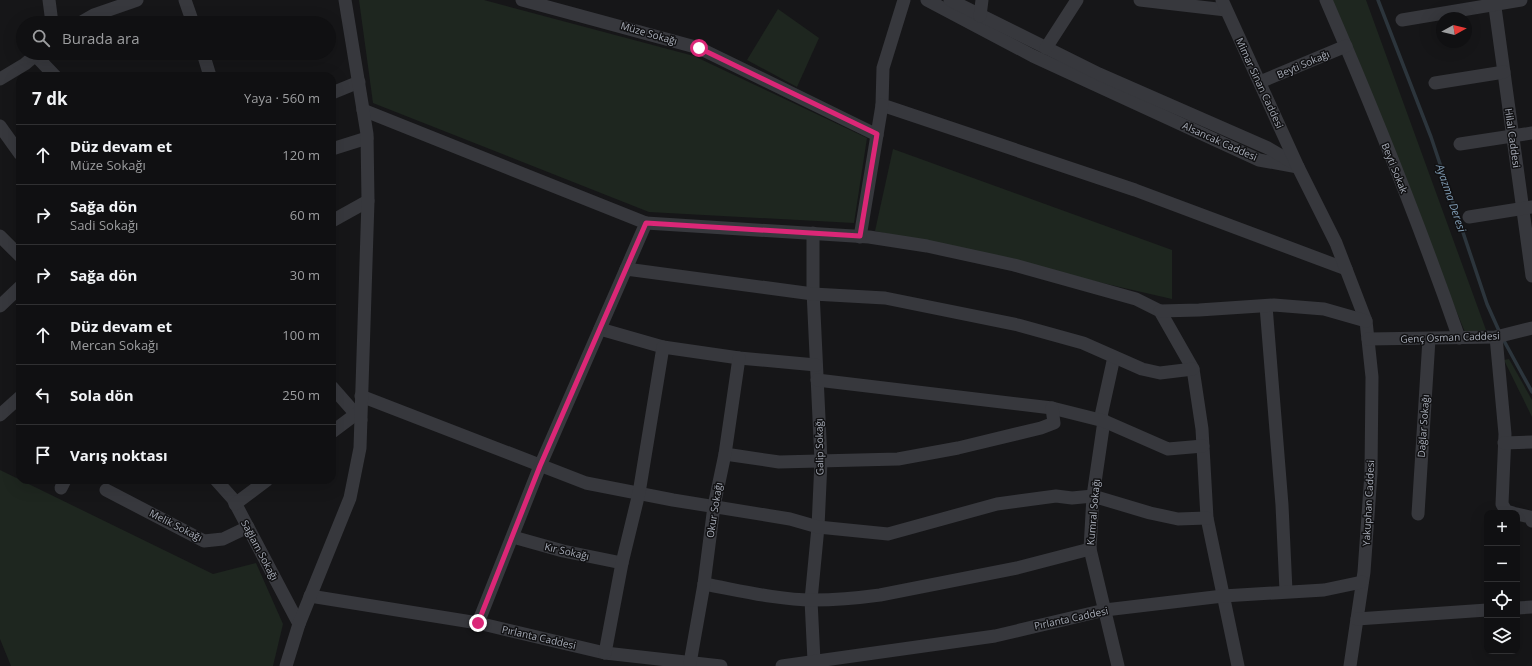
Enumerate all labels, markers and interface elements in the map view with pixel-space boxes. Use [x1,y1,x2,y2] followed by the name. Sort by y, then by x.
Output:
[1436,12,1472,48] north arrow
[16,16,336,60] search box
[619,18,679,48] street label: Müze Sokağı
[30,27,52,49] icon: search
[62,28,140,48] text: Burada ara
[1233,35,1287,131] street label: Mimar Sinan Caddesi
[690,39,708,57] route start
[1274,47,1332,81] street label: Beyti Sokağı
[32,87,67,110] text: 7 dk
[244,89,320,107] text: Yaya · 560 m
[1502,107,1524,169] street label: Hilal Caddesi
[1180,118,1260,164] street label: Alsancak Caddesi
[70,136,172,156] text: Düz devam et
[1379,141,1412,196] street label: Beyti Sokak
[32,144,54,166] icon: ahead
[282,146,320,164] text: 120 m
[70,156,146,174] text: Müze Sokağı
[1432,161,1470,234] water label: Ayazma Deresi
[70,196,137,216] text: Sağa dön
[32,204,54,226] icon: right
[290,206,320,224] text: 60 m
[70,216,138,234] text: Sadi Sokağı
[32,264,54,286] icon: right
[70,265,137,285] text: Sağa dön
[290,266,320,284] text: 30 m
[70,316,172,336] text: Düz devam et
[32,324,54,346] icon: ahead
[282,326,320,344] text: 100 m
[1400,328,1500,346] street label: Genç Osman Caddesi
[70,336,158,354] text: Mercan Sokağı
[32,384,54,406] icon: left
[70,385,134,405] text: Sola dön
[282,386,320,404] text: 250 m
[1414,394,1432,458] street label: Dağlar Sokağı
[812,418,826,476] street label: Galip Sokağı
[32,444,54,466] icon: arrive
[70,445,168,465] text: Varış noktası
[1359,460,1377,546] street label: Yakuphan Caddesi
[1083,478,1103,546] street label: Kumral Sokağı
[703,481,725,539] street label: Okur Sokağı
[147,506,205,544] street label: Melik Sokağı
[1484,510,1520,654] map controls
[1484,510,1520,546] button: +
[238,517,282,583] street label: Sağlam Sokağı
[543,539,591,563] street label: Kır Sokağı
[1484,546,1520,582] button: −
[1484,582,1520,618] button: locate
[1033,603,1109,633] street label: Pırlanta Caddesi
[469,614,487,632] route end
[1484,618,1520,654] button: layers
[501,622,577,652] street label: Pırlanta Caddesi

